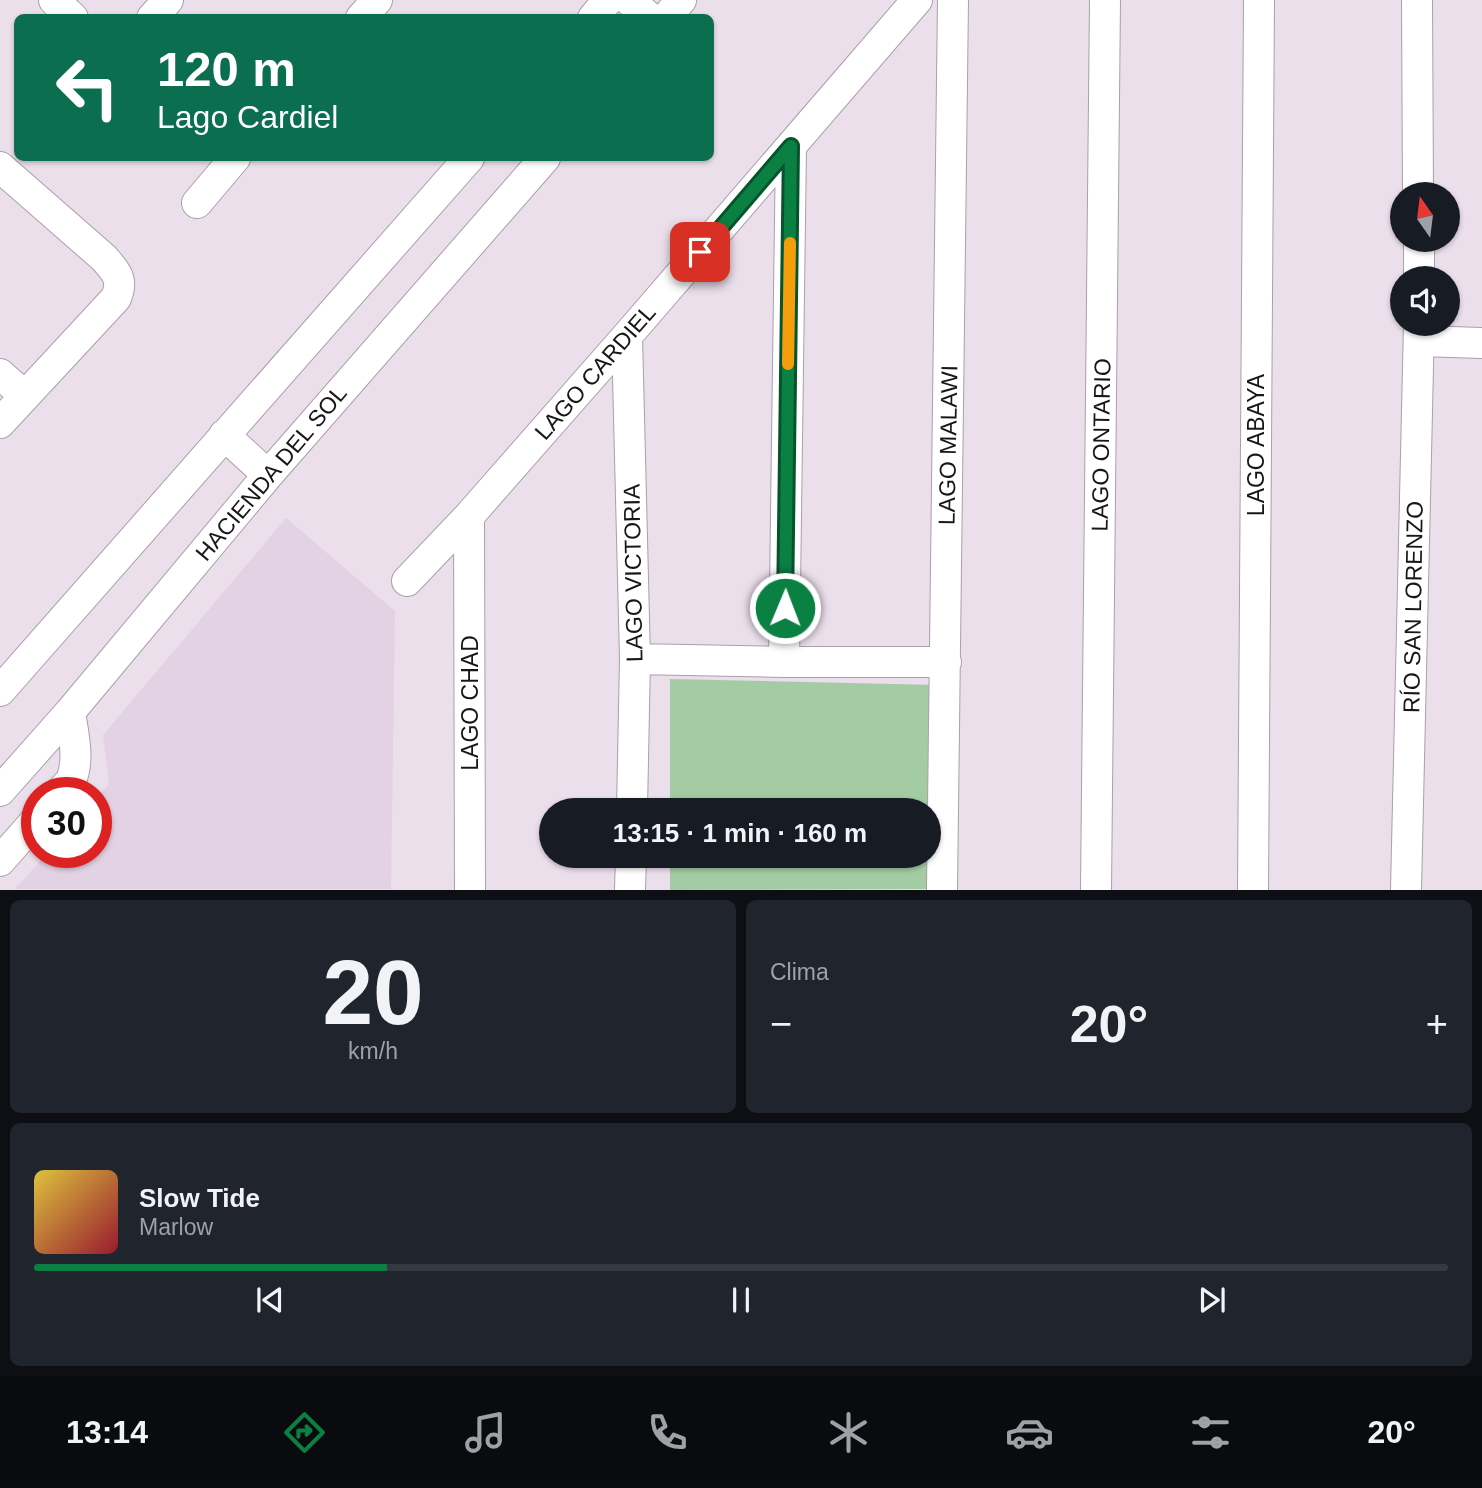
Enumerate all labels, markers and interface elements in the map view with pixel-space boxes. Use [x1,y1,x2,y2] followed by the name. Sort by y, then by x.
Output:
[42,42,133,133] icon: left
[157,42,296,96] text: 120 m
[157,99,338,135] text: Lago Cardiel
[1390,182,1460,252] north arrow
[1390,182,1460,336] map controls
[670,222,730,282] pin
[681,233,719,271] icon: arrive
[1390,266,1460,336] button: sound
[529,299,661,445] street label: LAGO CARDIEL
[1086,358,1116,532] street label: LAGO ONTARIO
[934,365,962,525] street label: LAGO MALAWI
[1243,373,1269,516] street label: LAGO ABAYA
[190,380,352,566] street label: HACIENDA DEL SOL
[618,483,648,662] street label: LAGO VICTORIA
[1398,501,1428,713] street label: RÍO SAN LORENZO
[748,571,822,645] position arrow
[457,635,483,771] street label: LAGO CHAD
[21,777,112,868] speed limit sign: 30
[613,818,867,848] text: 13:15 · 1 min · 160 m
[322,942,424,1043] text: 20
[770,959,829,985] text: Clima
[1070,995,1148,1053] text: 20°
[770,1003,792,1045] text: −
[1426,1003,1448,1045] text: +
[348,1038,398,1064] text: km/h
[139,1183,260,1213] text: Slow Tide
[139,1214,213,1240] text: Marlow
[251,1281,289,1319] icon: previous
[722,1281,760,1319] icon: pause
[1193,1281,1231,1319] icon: next
[280,1408,329,1457] icon: directions
[461,1408,510,1457] icon: music
[643,1408,692,1457] icon: phone
[824,1408,873,1457] icon: climate
[1005,1408,1054,1457] icon: car
[1186,1408,1235,1457] icon: filters
[66,1414,148,1450] text: 13:14
[1367,1414,1416,1450] text: 20°

